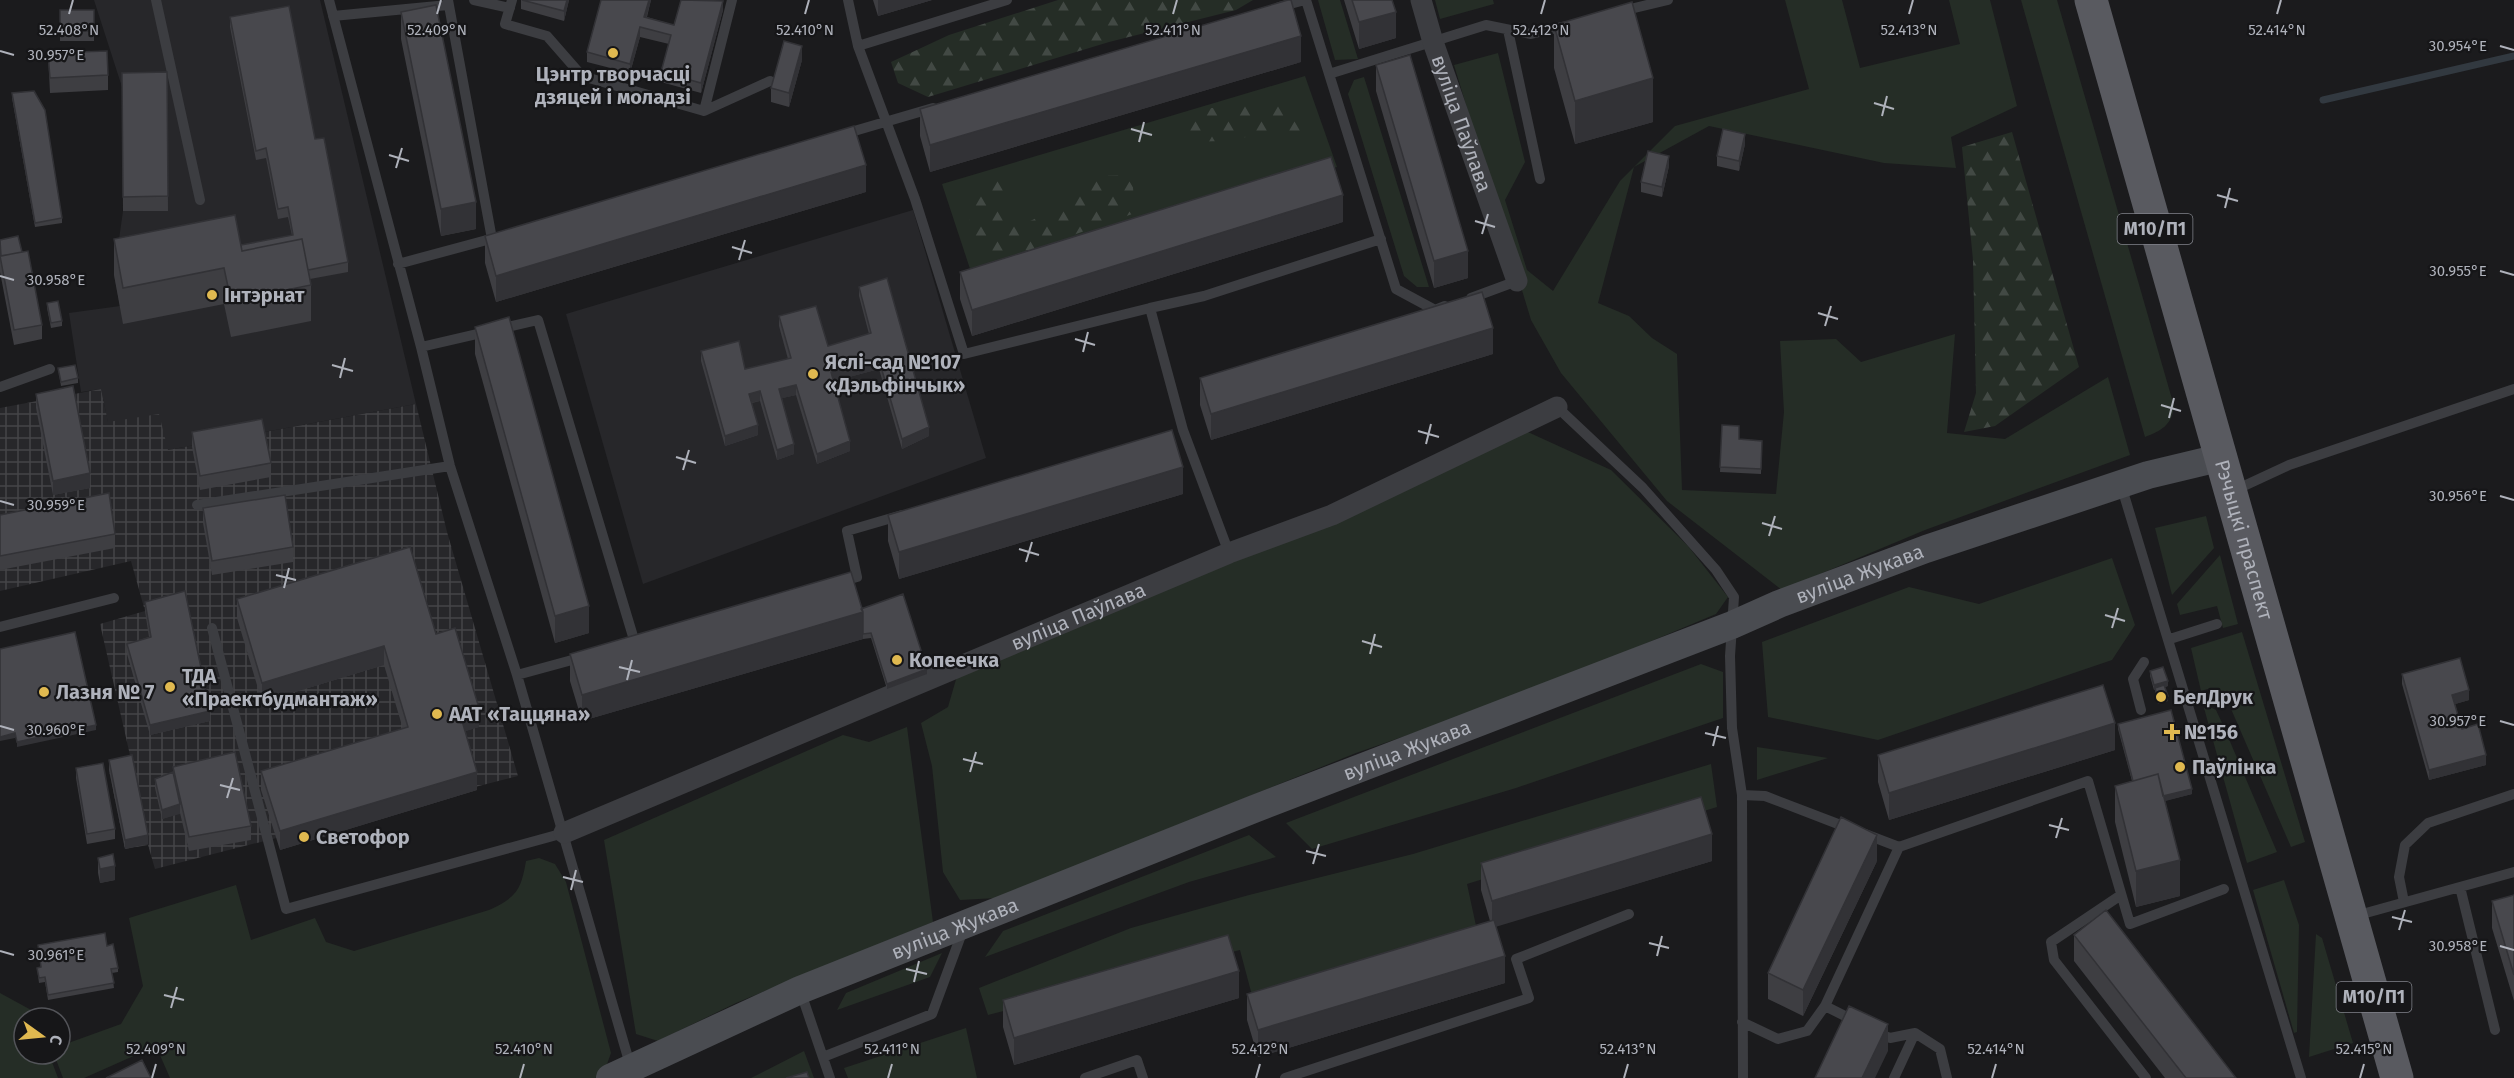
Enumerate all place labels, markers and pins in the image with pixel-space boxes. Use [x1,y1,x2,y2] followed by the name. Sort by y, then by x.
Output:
[606,46,620,60] marker: Цэнтр творчасці дзяцей і моладзі
[535,62,691,109] place label: Цэнтр творчасці дзяцей і моладзі
[224,283,305,307] place label: Інтэрнат
[205,288,219,302] marker: Інтэрнат
[825,350,965,397] place label: Яслі-сад №107 «Дэльфінчык»
[806,367,820,381] marker: Яслі-сад №107 «Дэльфінчык»
[909,648,999,672] place label: Копеечка
[890,653,904,667] marker: Копеечка
[182,664,378,711] place label: ТДА «Праектбудмантаж»
[56,680,154,704] place label: Лазня № 7
[163,680,177,694] marker: ТДА «Праектбудмантаж»
[37,685,51,699] marker: Лазня № 7
[2173,685,2254,709] place label: БелДрук
[2154,690,2168,704] marker: БелДрук
[448,702,590,726] place label: ААТ «Таццяна»
[430,707,444,721] marker: ААТ «Таццяна»
[2184,720,2238,744] place label: №156
[2165,725,2179,739] marker: №156
[2192,755,2276,779] place label: Паўлінка
[2173,760,2187,774] marker: Паўлінка
[316,825,410,849] place label: Светофор
[297,830,311,844] marker: Светофор

